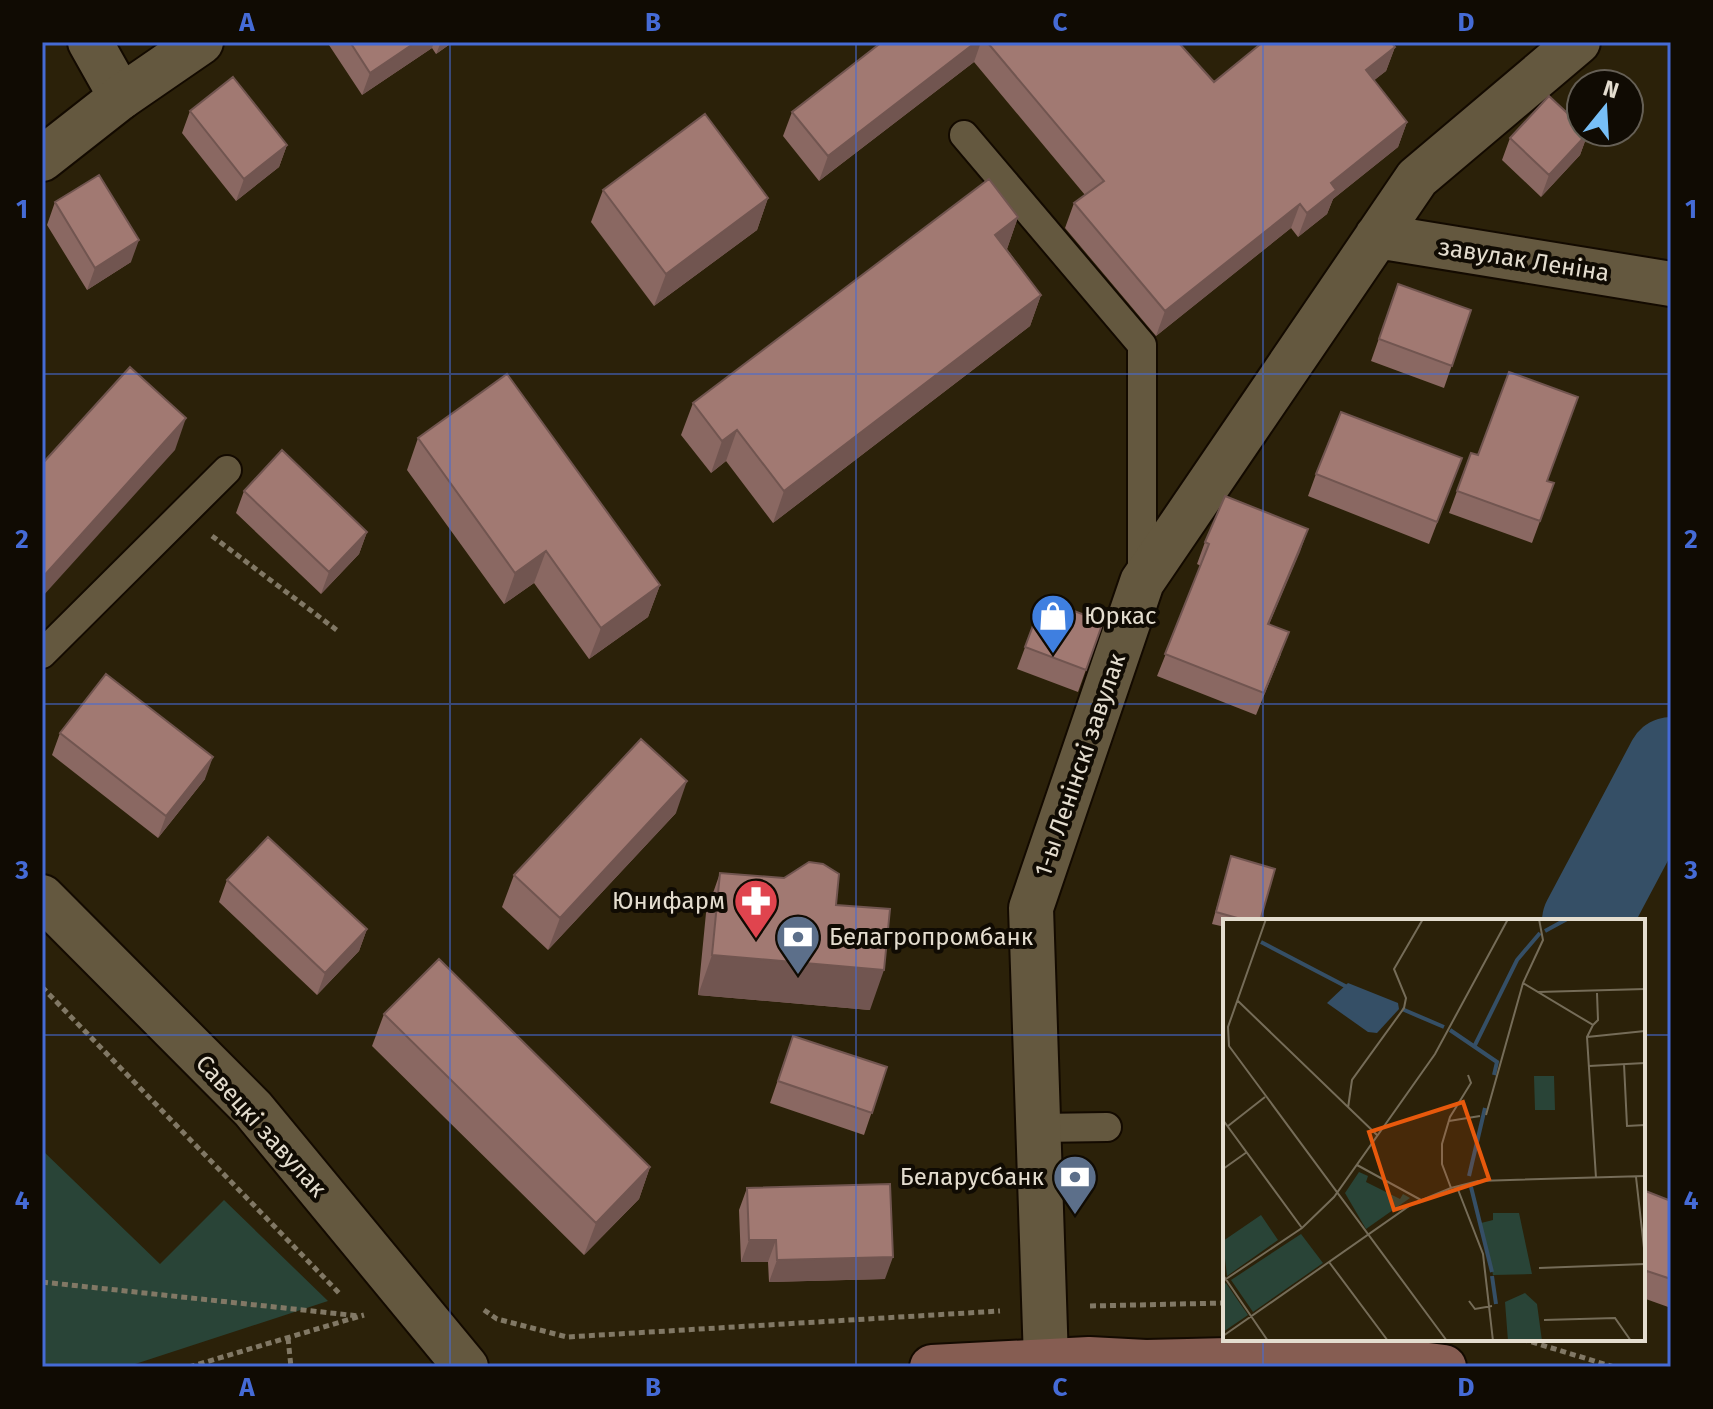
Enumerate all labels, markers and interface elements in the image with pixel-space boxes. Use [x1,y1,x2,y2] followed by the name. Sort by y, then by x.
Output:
[238,7,255,38] text: A
[645,7,661,38] text: B
[1053,7,1068,38] text: C
[1458,7,1475,38] text: D
[1565,68,1645,148] north arrow
[1600,74,1622,105] text: N
[16,194,28,225] text: 1
[1685,194,1697,225] text: 1
[1437,233,1611,287] street label: завулак Леніна
[15,524,29,555] text: 2
[1684,524,1698,555] text: 2
[1029,592,1077,655] shop icon: Юркас
[1084,602,1156,630] place label: Юркас
[1029,649,1132,880] street label: 1-ы Ленінскі завулак
[14,855,29,886] text: 3
[1683,855,1698,886] text: 3
[732,877,780,940] pharmacy icon: Юнифарм
[612,887,725,915] place label: Юнифарм
[774,913,822,976] bank icon: Белагропромбанк
[1223,919,1645,1341] inset map
[829,923,1034,951] place label: Белагропромбанк
[190,1049,332,1203] street label: Савецкі завулак
[1051,1153,1099,1216] bank icon: Беларусбанк
[900,1163,1045,1191] place label: Беларусбанк
[15,1185,30,1216] text: 4
[1684,1185,1699,1216] text: 4
[238,1372,255,1403] text: A
[645,1372,661,1403] text: B
[1053,1372,1068,1403] text: C
[1458,1372,1475,1403] text: D

